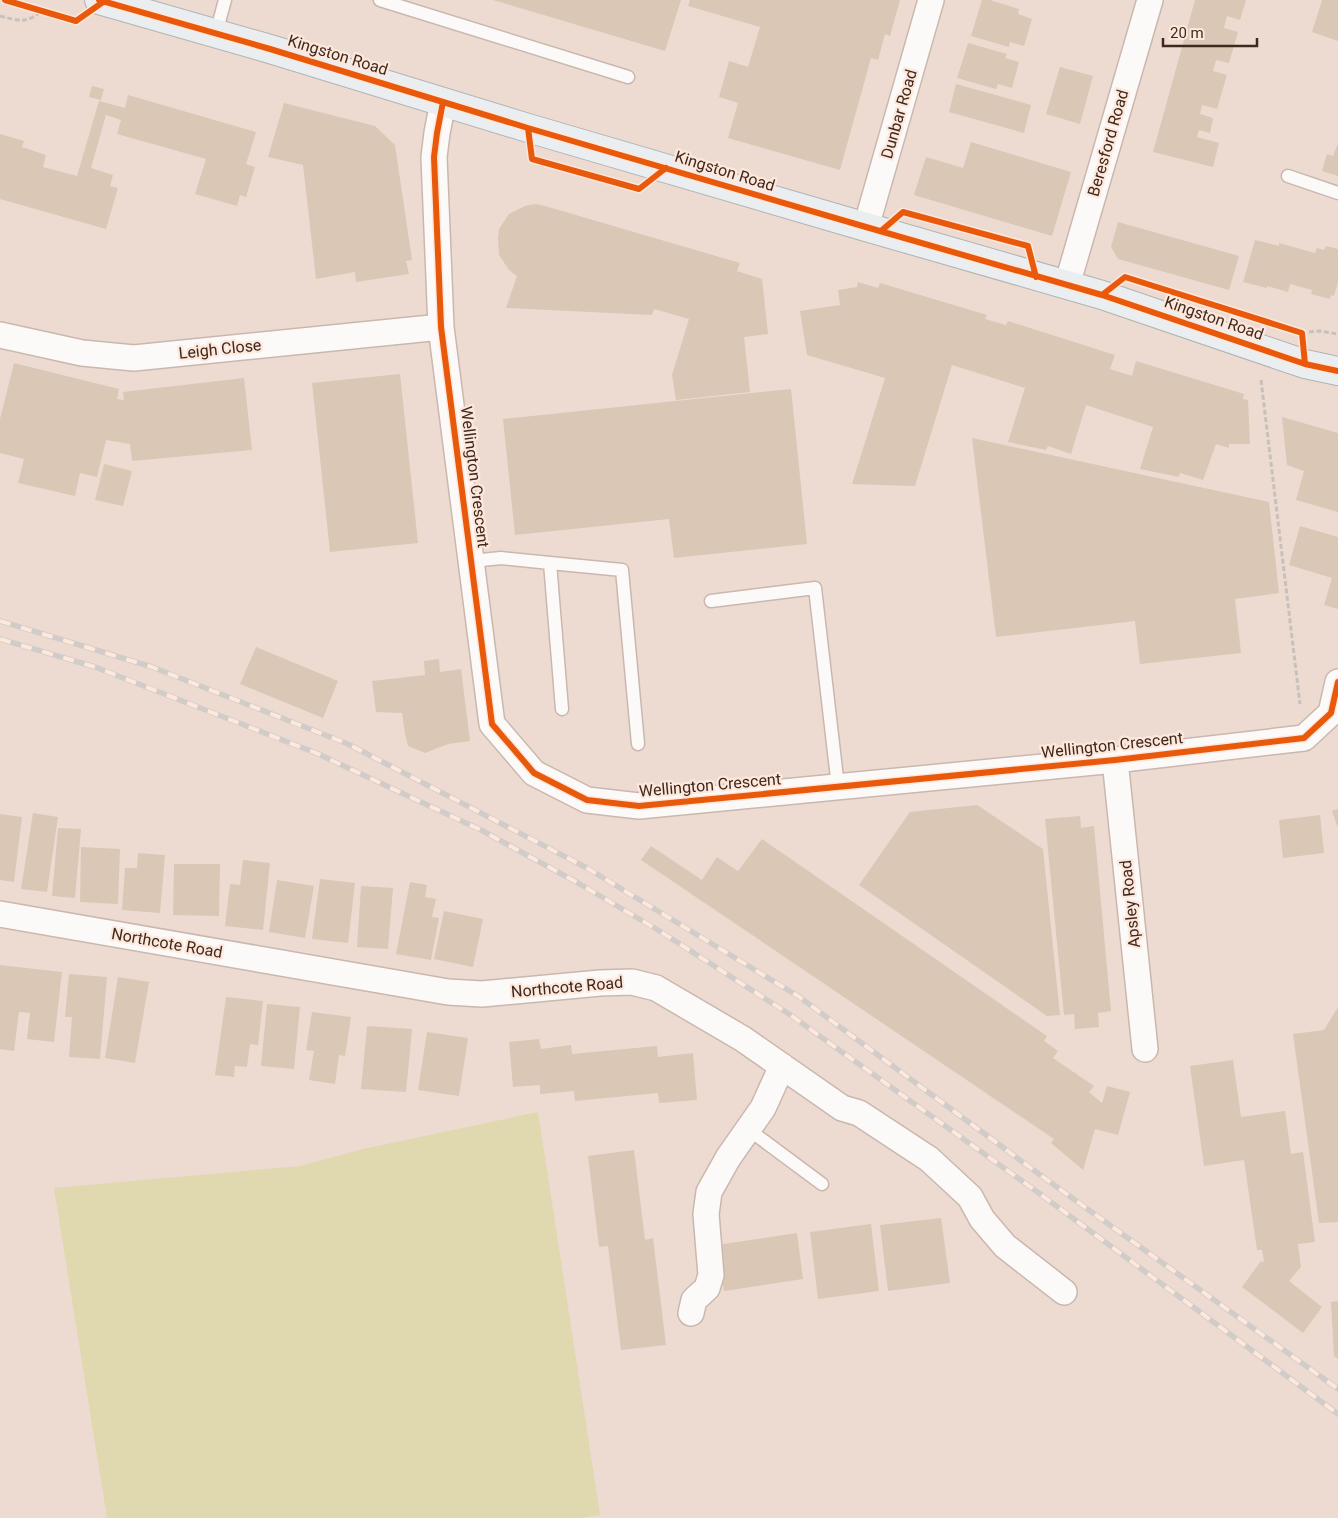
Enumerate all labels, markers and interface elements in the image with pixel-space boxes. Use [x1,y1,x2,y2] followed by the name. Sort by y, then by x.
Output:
[1163,15,1257,47] scale bar
[1170,24,1204,42] text: 20 m
[286,31,390,79] street label: Kingston Road
[877,67,921,161] street label: Dunbar Road
[1084,87,1132,199] street label: Beresford Road
[673,147,777,195] street label: Kingston Road
[1162,292,1266,344] street label: Kingston Road
[178,335,262,363] street label: Leigh Close
[457,405,493,549] street label: Wellington Crescent
[1040,728,1184,762] street label: Wellington Crescent
[638,769,782,801] street label: Wellington Crescent
[1116,859,1144,949] street label: Apsley Road
[110,924,224,962] street label: Northcote Road
[510,973,624,1001] street label: Northcote Road

